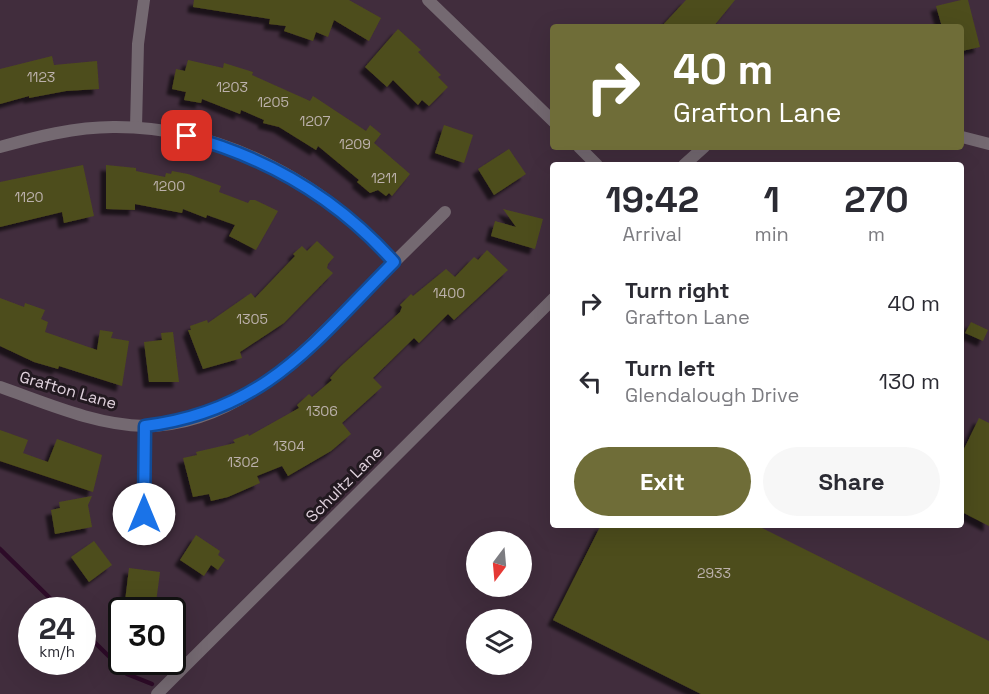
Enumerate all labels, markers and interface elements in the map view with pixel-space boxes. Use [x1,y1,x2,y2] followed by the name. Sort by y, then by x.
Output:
[673,43,773,96] text: 40 m
[574,48,652,126] icon: right
[27,68,55,86] house number: 1123
[216,78,248,96] house number: 1203
[257,93,289,111] house number: 1205
[673,95,842,130] text: Grafton Lane
[161,110,212,161] pin
[300,112,331,130] house number: 1207
[170,119,203,152] icon: arrive
[339,135,371,153] house number: 1209
[371,169,397,187] house number: 1211
[153,177,185,195] house number: 1200
[605,177,699,223] text: 19:42
[764,177,780,223] text: 1
[844,177,909,223] text: 270
[14,188,44,206] house number: 1120
[623,221,682,247] text: Arrival
[755,221,789,247] text: min
[868,221,885,247] text: m
[625,276,730,304] text: Turn right
[433,284,465,302] house number: 1400
[574,287,607,320] icon: right
[888,289,940,317] text: 40 m
[625,304,750,330] text: Grafton Lane
[236,310,268,328] house number: 1305
[625,354,715,382] text: Turn left
[574,365,607,398] icon: left
[17,366,119,414] street label: Grafton Lane
[879,367,940,395] text: 130 m
[625,382,799,408] text: Glendalough Drive
[306,402,338,420] house number: 1306
[273,437,305,455] house number: 1304
[301,441,387,527] street label: Schultz Lane
[574,447,751,516] button: Exit
[763,447,940,516] button: Share
[227,453,259,471] house number: 1302
[112,482,176,546] position arrow
[466,531,532,597] north arrow
[466,531,532,675] map controls
[697,564,731,582] house number: 2933
[108,597,186,675] speed limit sign: 30
[39,609,75,648] text: 24
[466,609,532,675] button: layers
[39,642,75,661] text: km/h

